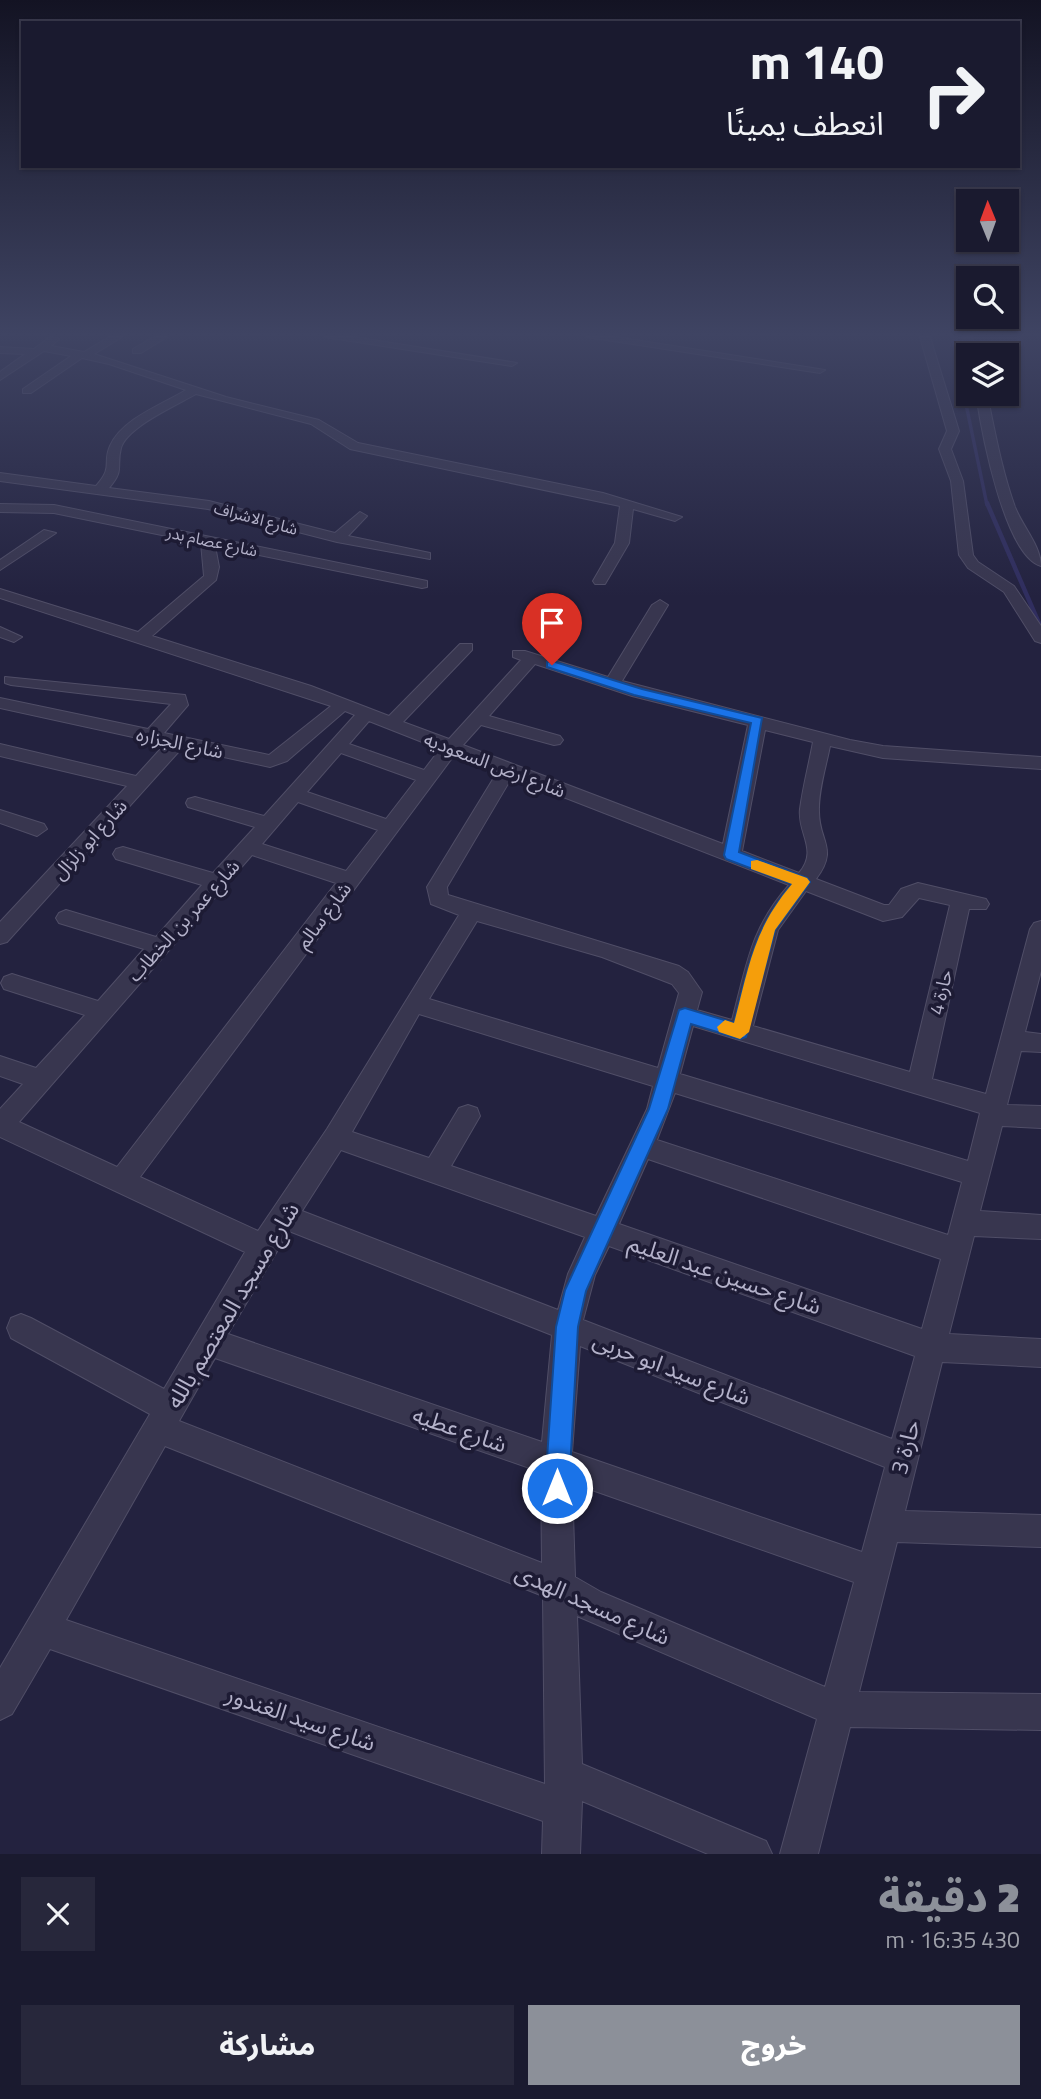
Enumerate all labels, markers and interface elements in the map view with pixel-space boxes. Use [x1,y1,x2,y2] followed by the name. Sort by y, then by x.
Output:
[750,23,884,98] text: 140 m
[908,49,999,140] icon: right
[726,99,884,147] text: انعطف يمينًا
[956,189,1018,252] north arrow
[956,189,1019,406] map controls
[956,266,1019,329] button: search
[956,343,1019,406] button: layers
[211,495,301,542] street label: شارع الاشراف
[163,519,260,563] street label: شارع عصام بدر
[522,593,582,665] pin
[533,604,571,642] icon: arrive
[134,719,226,765] street label: شارع الجزاره
[420,724,570,804] street label: شارع ارض السعوديه
[45,792,133,886] street label: شارع ابو زلزال
[120,852,246,988] street label: شارع عمر بن الخطاب
[288,875,359,955] street label: شارع سالم
[921,967,959,1017] street label: حارة 4
[156,1195,308,1415] street label: شارع مسجد المعتصم بالله
[624,1225,826,1323] street label: شارع حسين عبد العليم
[588,1322,756,1414] street label: شارع سيد ابو حربى
[408,1397,512,1461] street label: شارع عطيه
[881,1416,929,1478] street label: حارة 3
[520,1451,594,1525] position arrow
[510,1554,676,1654] street label: شارع مسجد الهدى
[221,1676,380,1760] street label: شارع سيد الغندور
[878,1864,1020,1928] text: 2 دقيقة
[21,1877,95,1951] button: close
[885,1922,1020,1957] text: 430 m · 16:35
[21,2005,514,2085] button: مشاركة
[528,2005,1020,2085] button: خروج

